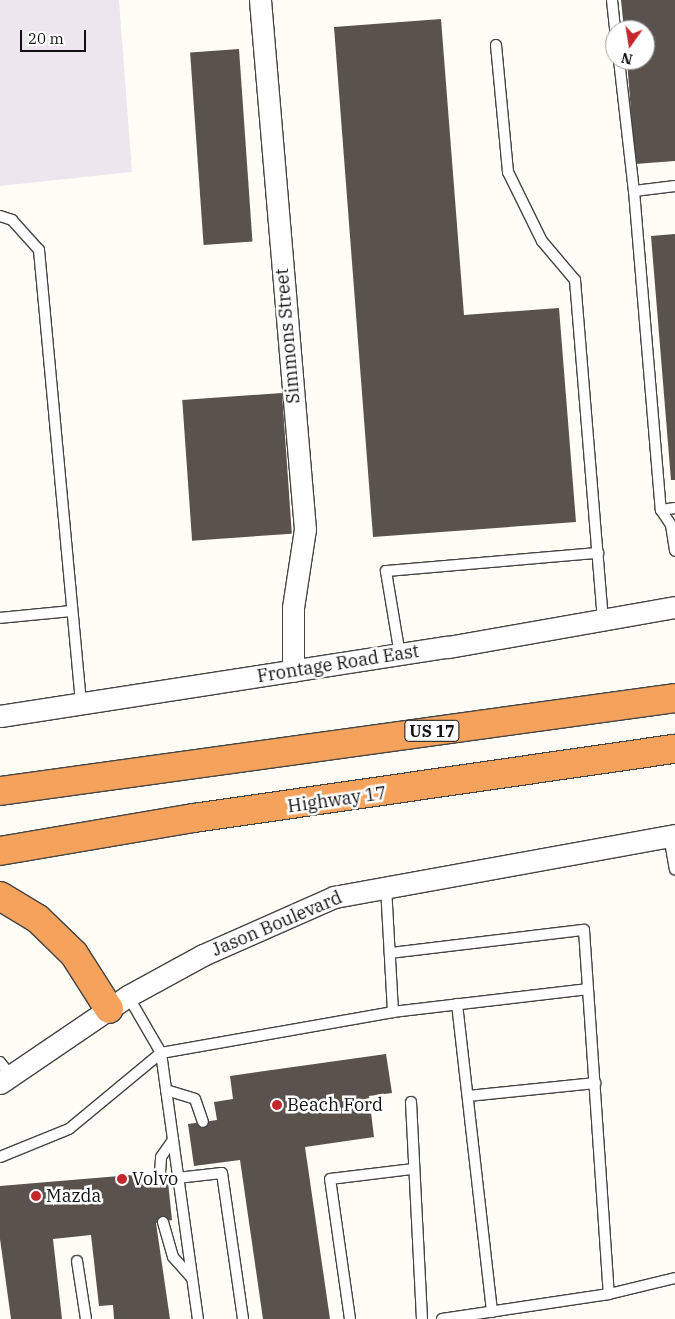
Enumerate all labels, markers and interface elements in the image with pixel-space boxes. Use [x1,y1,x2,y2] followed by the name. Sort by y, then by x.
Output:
[22,20,89,52] scale bar
[605,20,655,70] north arrow
[28,29,64,48] text: 20 m
[619,49,634,69] text: N
[271,267,305,405] street label: Simmons Street
[256,641,420,687] street label: Frontage Road East
[403,718,461,744] road number: US 17
[286,782,388,818] street label: Highway 17
[209,887,345,961] street label: Jason Boulevard
[287,1094,383,1116] place label: Beach Ford
[271,1099,283,1111] marker: Beach Ford
[132,1168,178,1190] place label: Volvo
[116,1173,128,1185] marker: Volvo
[46,1185,101,1207] place label: Mazda
[30,1190,42,1202] marker: Mazda

